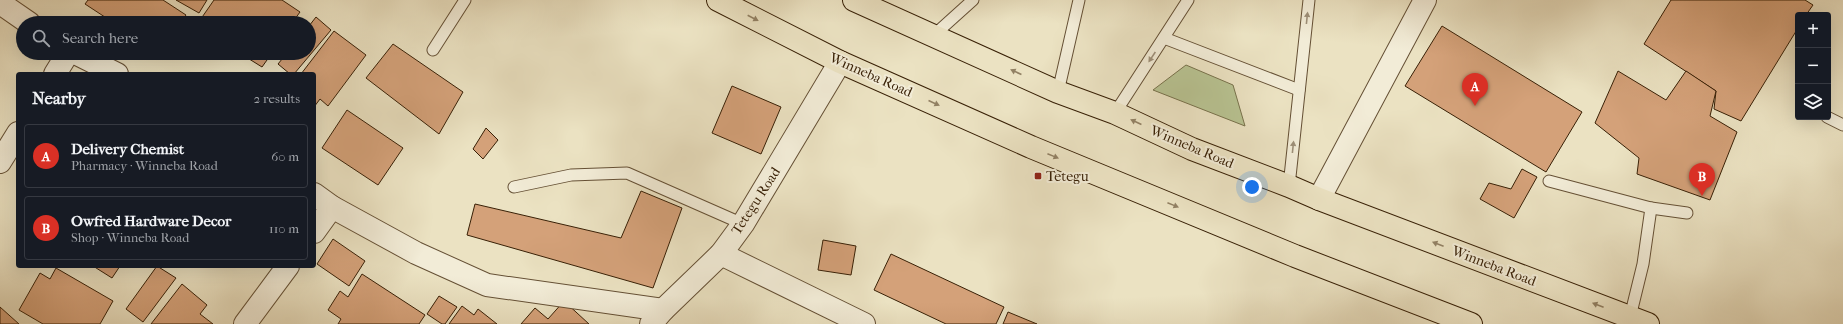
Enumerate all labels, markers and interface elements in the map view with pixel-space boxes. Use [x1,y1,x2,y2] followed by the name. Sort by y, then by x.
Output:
[1304,12,1310,24] one-way arrow
[1795,12,1831,120] map controls
[1795,12,1831,48] button: +
[747,15,759,21] one-way arrow
[16,16,316,60] search box
[30,27,52,49] icon: search
[62,29,138,47] text: Search here
[1795,48,1831,84] button: −
[826,49,915,101] street label: Winneba Road
[1148,51,1156,62] one-way arrow
[1010,69,1021,75] one-way arrow
[1462,73,1488,106] pin: A
[1795,84,1831,120] button: layers
[32,88,86,108] text: Nearby
[254,91,300,106] text: 2 results
[928,101,940,107] one-way arrow
[1130,119,1141,125] one-way arrow
[1147,121,1237,172] street label: Winneba Road
[71,140,184,158] text: Delivery Chemist
[1290,141,1296,153] one-way arrow
[42,149,50,164] text: A
[271,149,299,164] text: 60 m
[1047,153,1059,159] one-way arrow
[71,158,218,173] text: Pharmacy · Winneba Road
[1689,163,1715,196] pin: B
[728,164,784,238] street label: Tetegu Road
[1046,168,1089,185] place label: Tetegu
[1033,171,1043,181] marker: Tetegu
[1242,177,1262,197] your location
[1167,203,1179,209] one-way arrow
[71,212,231,230] text: Owfred Hardware Decor
[42,221,50,236] text: B
[269,221,299,236] text: 110 m
[71,230,189,245] text: Shop · Winneba Road
[1431,241,1443,247] one-way arrow
[1449,242,1539,290] street label: Winneba Road
[1592,302,1604,308] one-way arrow

